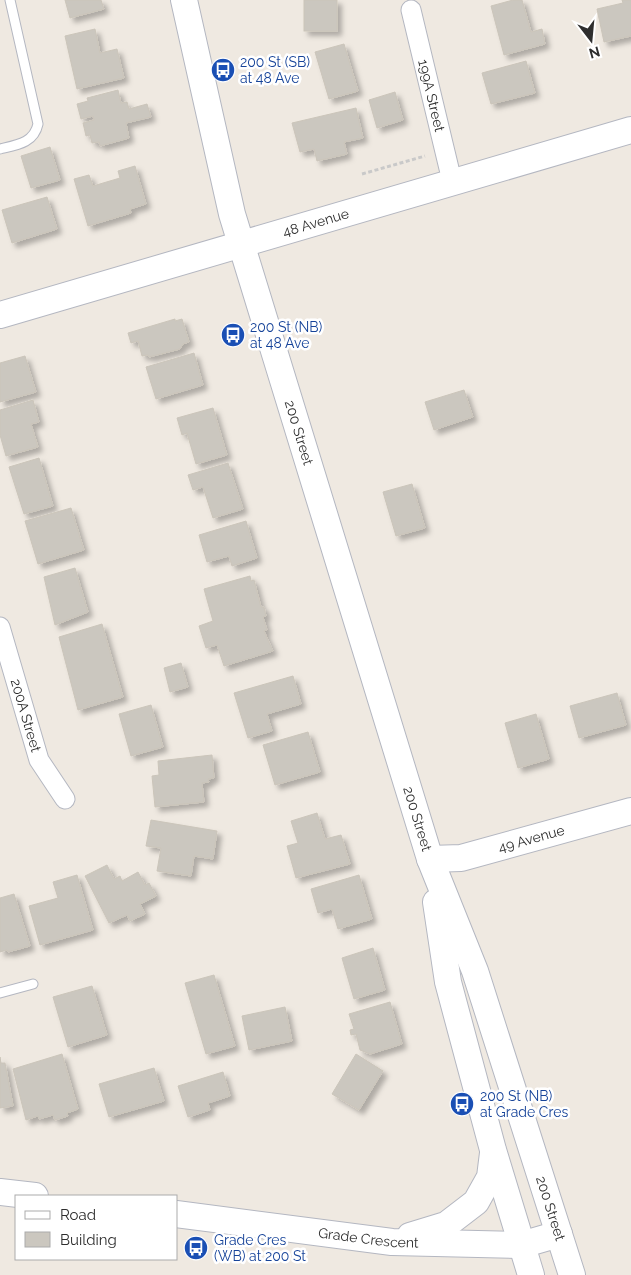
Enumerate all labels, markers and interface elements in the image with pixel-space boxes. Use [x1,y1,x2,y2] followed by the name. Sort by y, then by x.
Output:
[566,15,616,65] north arrow
[587,43,602,62] text: N
[240,54,310,86] place label: 200 St (SB) at 48 Ave
[210,57,236,83] bus stop icon: 200 St (SB) at 48 Ave
[415,58,448,134] street label: 199A Street
[281,205,351,240] street label: 48 Avenue
[250,319,323,351] place label: 200 St (NB) at 48 Ave
[220,322,246,348] bus stop icon: 200 St (NB) at 48 Ave
[282,398,317,467] street label: 200 Street
[8,677,44,754] street label: 200A Street
[400,785,435,853] street label: 200 Street
[496,822,566,855] street label: 49 Avenue
[480,1088,568,1120] place label: 200 St (NB) at Grade Cres
[449,1091,475,1117] bus stop icon: 200 St (NB) at Grade Cres
[533,1174,569,1243] street label: 200 Street
[15,1195,178,1260] legend
[60,1206,96,1224] text: Road
[317,1225,419,1251] street label: Grade Crescent
[60,1231,117,1249] text: Building
[214,1232,306,1264] place label: Grade Cres (WB) at 200 St
[183,1235,209,1261] bus stop icon: Grade Cres (WB) at 200 St

